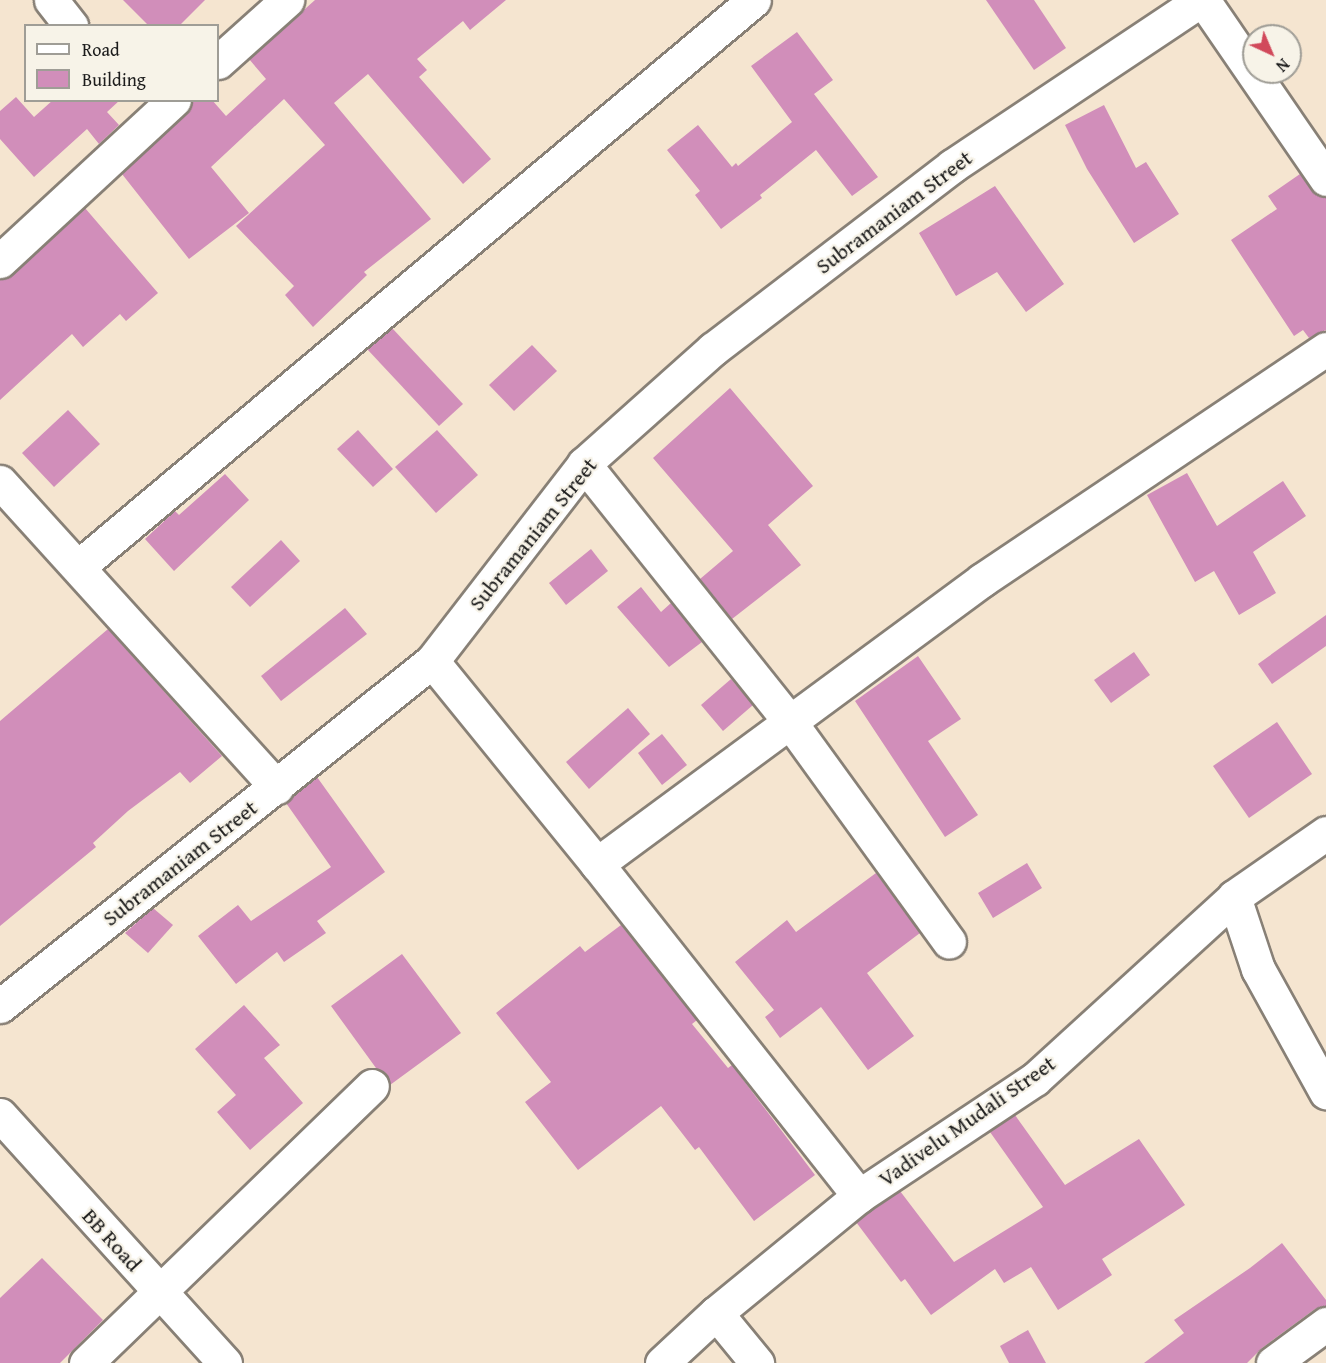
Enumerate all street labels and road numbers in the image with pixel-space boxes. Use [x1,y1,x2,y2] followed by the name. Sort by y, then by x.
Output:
[811,145,977,279] street label: Subramaniam Street
[463,452,603,616] street label: Subramaniam Street
[97,794,263,932] street label: Subramaniam Street
[873,1050,1061,1192] street label: Vadivelu Mudali Street
[77,1203,147,1277] street label: BB Road

